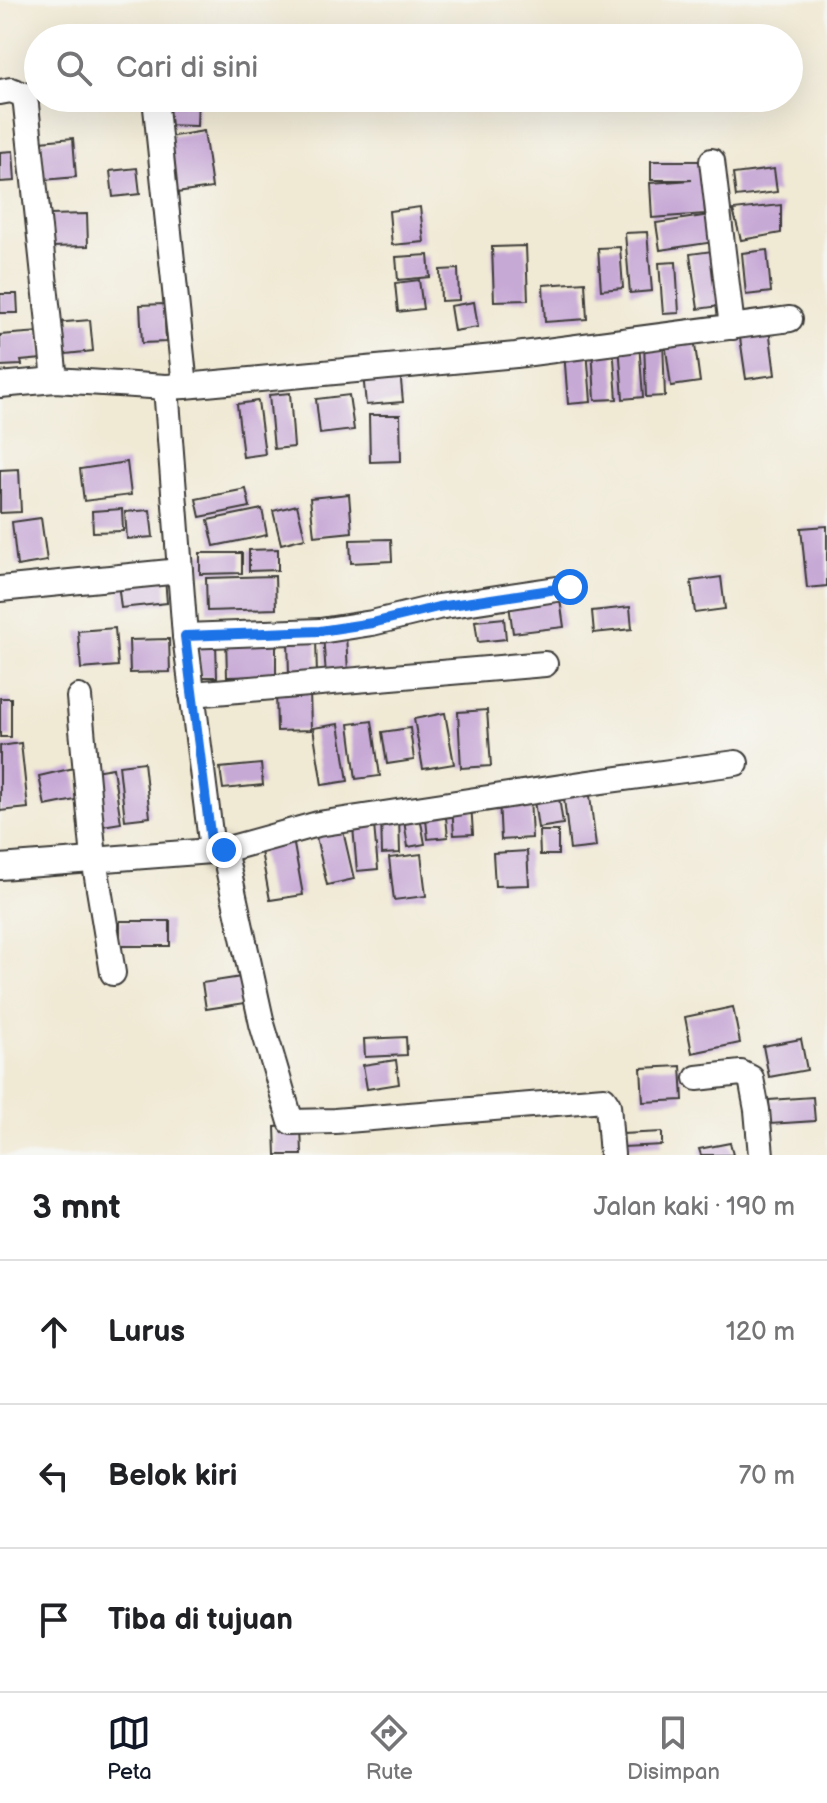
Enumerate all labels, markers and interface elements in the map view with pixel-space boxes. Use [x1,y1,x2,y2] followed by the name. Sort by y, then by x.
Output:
[24,24,803,112] search box
[52,46,96,90] icon: search
[116,50,258,86] text: Cari di sini
[552,569,588,605] route start
[206,832,242,868] route end
[32,1187,120,1228] text: 3 mnt
[594,1192,795,1223] text: Jalan kaki · 190 m
[32,1310,76,1354] icon: ahead
[108,1314,185,1350] text: Lurus
[726,1317,795,1348] text: 120 m
[32,1454,76,1498] icon: left
[108,1458,237,1494] text: Belok kiri
[738,1461,795,1492] text: 70 m
[32,1598,76,1642] icon: arrive
[108,1602,293,1638] text: Tiba di tujuan
[107,1711,152,1786] tab: Peta
[366,1711,413,1786] tab: Rute
[627,1711,720,1786] tab: Disimpan

